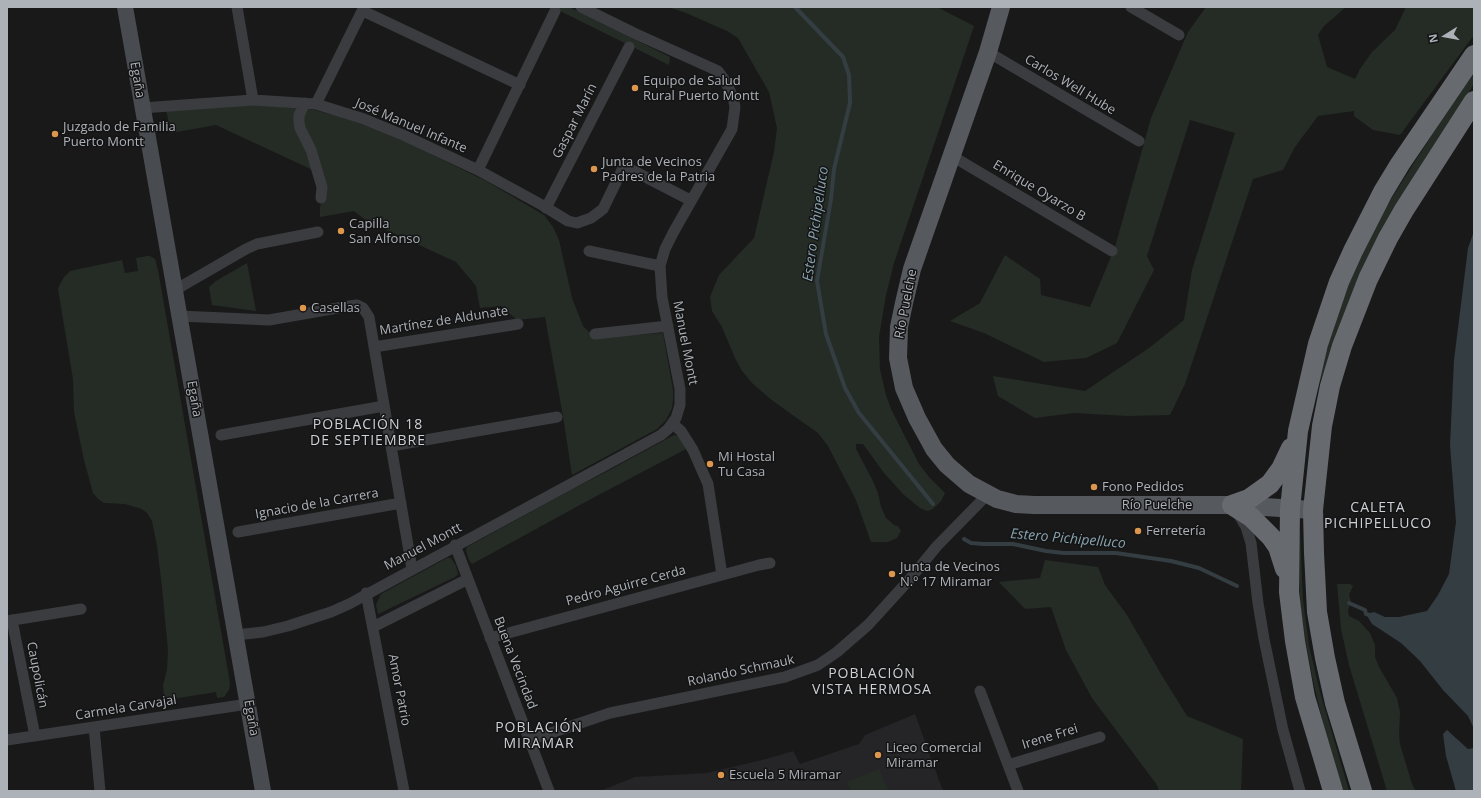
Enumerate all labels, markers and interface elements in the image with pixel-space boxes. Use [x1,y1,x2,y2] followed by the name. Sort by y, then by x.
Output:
[1425,16,1465,56] north arrow
[1425,33,1441,44] text: N
[1022,52,1118,118] street label: Carlos Well Hube
[126,61,148,99] street label: Egaña
[643,73,759,104] place label: Equipo de Salud Rural Puerto Montt
[549,81,601,161] street label: Gaspar Marín
[630,83,640,93] marker: Equipo de Salud Rural Puerto Montt
[353,95,469,157] street label: José Manuel Infante
[63,119,176,150] place label: Juzgado de Familia Puerto Montt
[50,129,60,139] marker: Juzgado de Familia Puerto Montt
[602,154,715,185] place label: Junta de Vecinos Padres de la Patria
[990,157,1088,225] street label: Enrique Oyarzo B
[589,164,599,174] marker: Junta de Vecinos Padres de la Patria
[800,166,832,282] water label: Estero Pichipelluco
[349,216,420,247] place label: Capilla San Alfonso
[336,226,346,236] marker: Capilla San Alfonso
[892,268,920,340] street label: Río Puelche
[311,300,360,316] place label: Casellas
[669,300,701,386] street label: Manuel Montt
[298,303,308,313] marker: Casellas
[379,303,509,339] street label: Martínez de Aldunate
[183,380,205,418] street label: Egaña
[310,417,426,450] district label: POBLACIÓN 18 DE SEPTIEMBRE
[718,449,775,480] place label: Mi Hostal Tu Casa
[705,459,715,469] marker: Mi Hostal Tu Casa
[1102,479,1184,495] place label: Fono Pedidos
[1089,482,1099,492] marker: Fono Pedidos
[254,485,380,523] street label: Ignacio de la Carrera
[1122,497,1192,513] street label: Río Puelche
[1324,500,1432,532] district label: CALETA PICHIPELLUCO
[382,520,464,574] street label: Manuel Montt
[1146,523,1206,539] place label: Ferretería
[1010,526,1126,552] water label: Estero Pichipelluco
[1133,526,1143,536] marker: Ferretería
[900,559,1000,590] place label: Junta de Vecinos N.º 17 Miramar
[564,562,688,610] street label: Pedro Aguirre Cerda
[887,569,897,579] marker: Junta de Vecinos N.º 17 Miramar
[490,615,540,711] street label: Buena Vecindad
[23,641,51,709] street label: Caupolicán
[686,652,796,690] street label: Rolando Schmauk
[384,653,414,727] street label: Amor Patrio
[812,666,932,698] district label: POBLACIÓN VISTA HERMOSA
[74,692,178,724] street label: Carmela Carvajal
[240,699,262,737] street label: Egaña
[495,720,583,752] district label: POBLACIÓN MIRAMAR
[1020,721,1080,753] street label: Irene Frei
[886,740,981,771] place label: Liceo Comercial Miramar
[873,750,883,760] marker: Liceo Comercial Miramar
[729,767,841,783] place label: Escuela 5 Miramar
[716,770,726,780] marker: Escuela 5 Miramar

